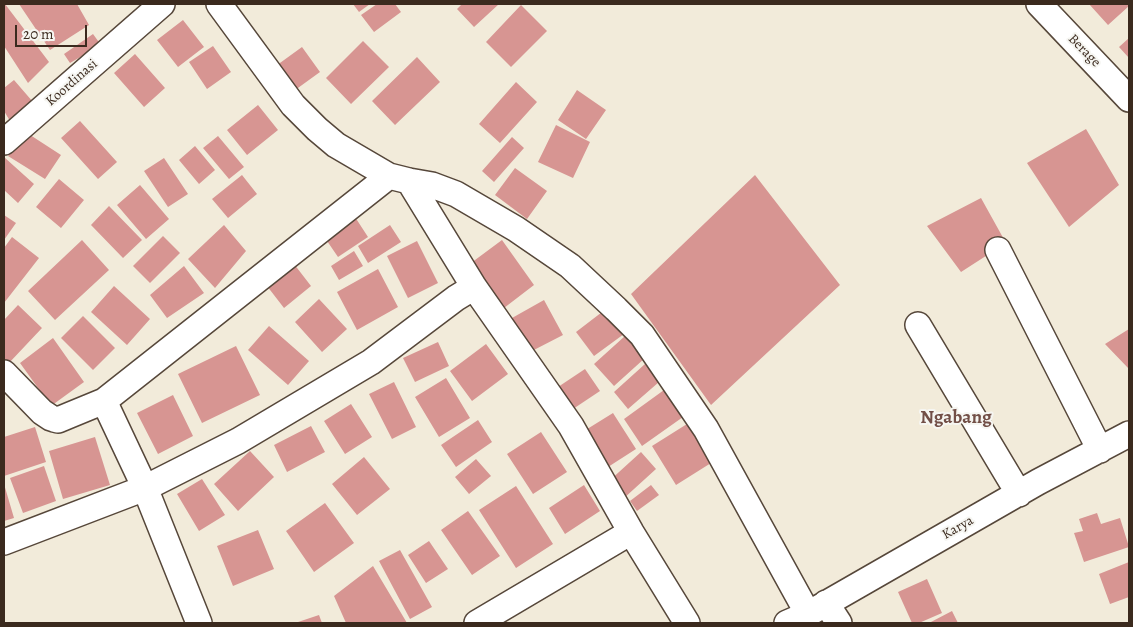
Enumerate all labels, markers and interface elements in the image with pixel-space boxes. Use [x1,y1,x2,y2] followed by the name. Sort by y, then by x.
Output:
[18,15,90,47] scale bar
[23,24,54,44] text: 20 m
[1064,31,1104,71] street label: Berage
[43,56,101,110] street label: Koordinasi
[920,407,992,429] district label: Ngabang
[939,512,977,544] street label: Karya

